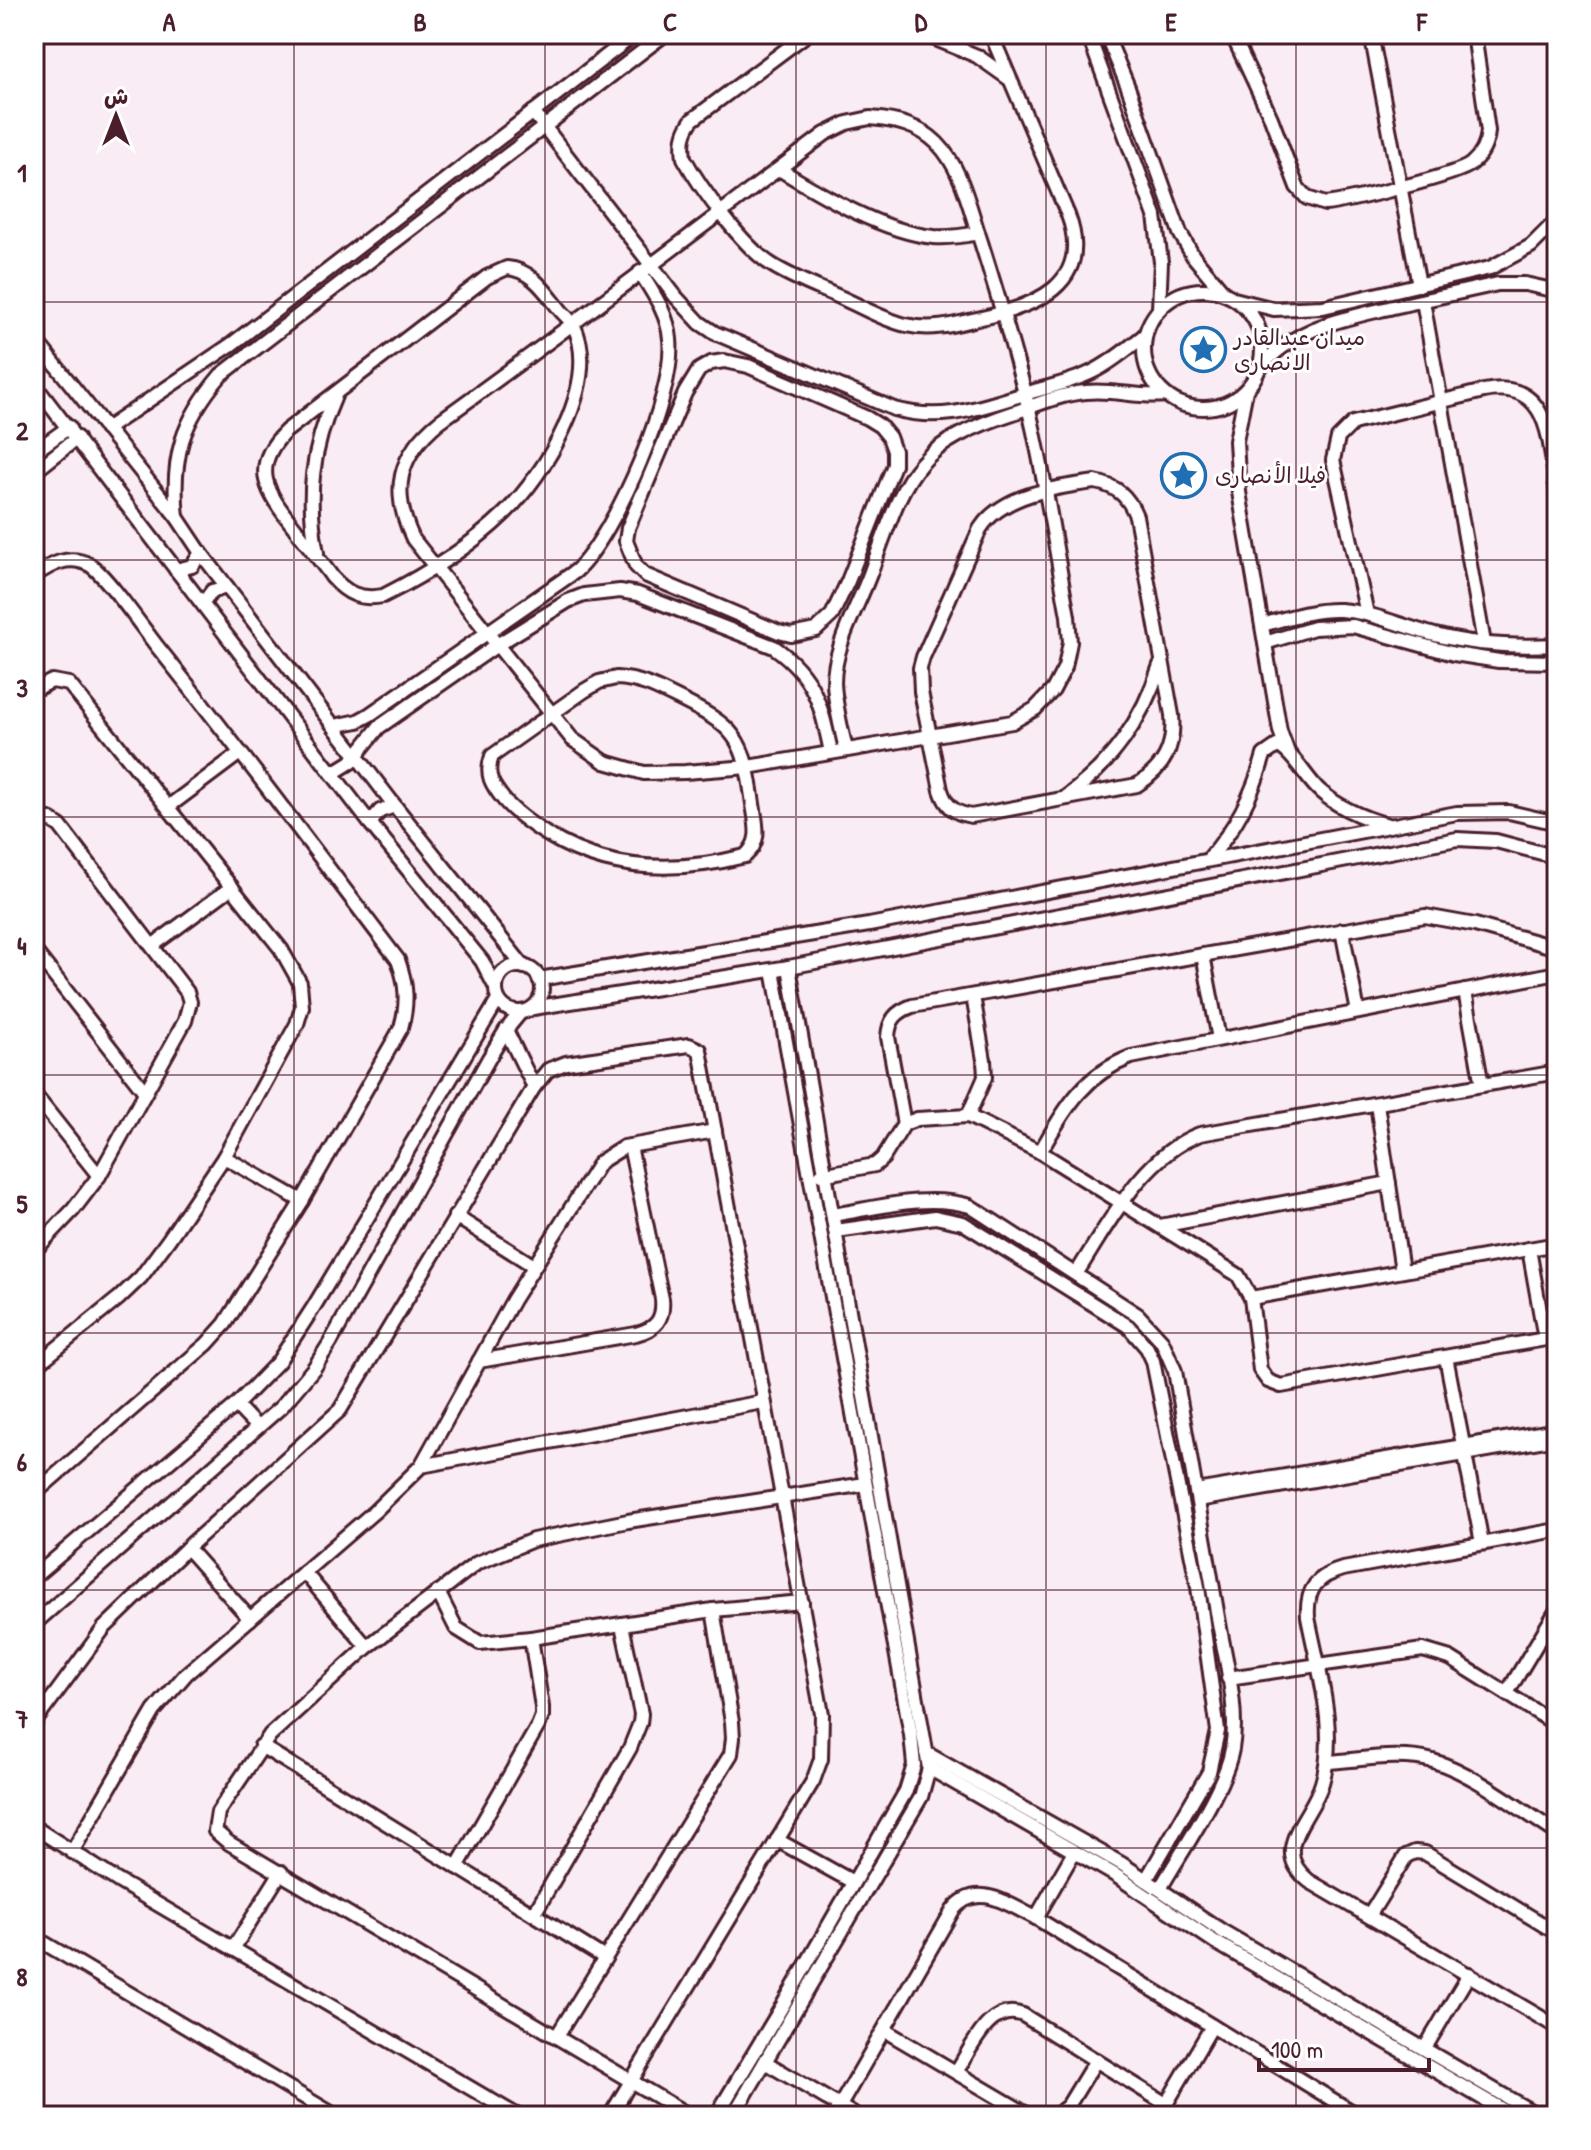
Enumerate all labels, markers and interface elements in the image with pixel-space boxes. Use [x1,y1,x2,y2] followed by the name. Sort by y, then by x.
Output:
[163,4,176,39] text: A
[413,4,427,39] text: B
[663,4,677,39] text: C
[915,4,928,39] text: D
[1165,4,1177,39] text: E
[1416,4,1428,39] text: F
[76,76,156,156] north arrow
[104,81,128,111] text: ش
[17,155,27,190] text: 1
[1232,322,1365,377] place label: ميدان عبدالقادر الانصارى
[1179,326,1227,374] place icon: ميدان عبدالقادر الانصارى
[16,413,29,448] text: 2
[1160,451,1208,499] place icon: فيلا الأنصارى
[1215,460,1326,490] place label: فيلا الأنصارى
[16,670,28,705] text: 3
[17,928,27,963] text: 4
[17,1186,28,1221] text: 5
[17,1444,28,1479] text: 6
[15,1701,29,1736] text: 7
[16,1959,28,1994] text: 8
[1259,2022,1429,2072] scale bar
[1271,2033,1323,2065] text: 100 m

